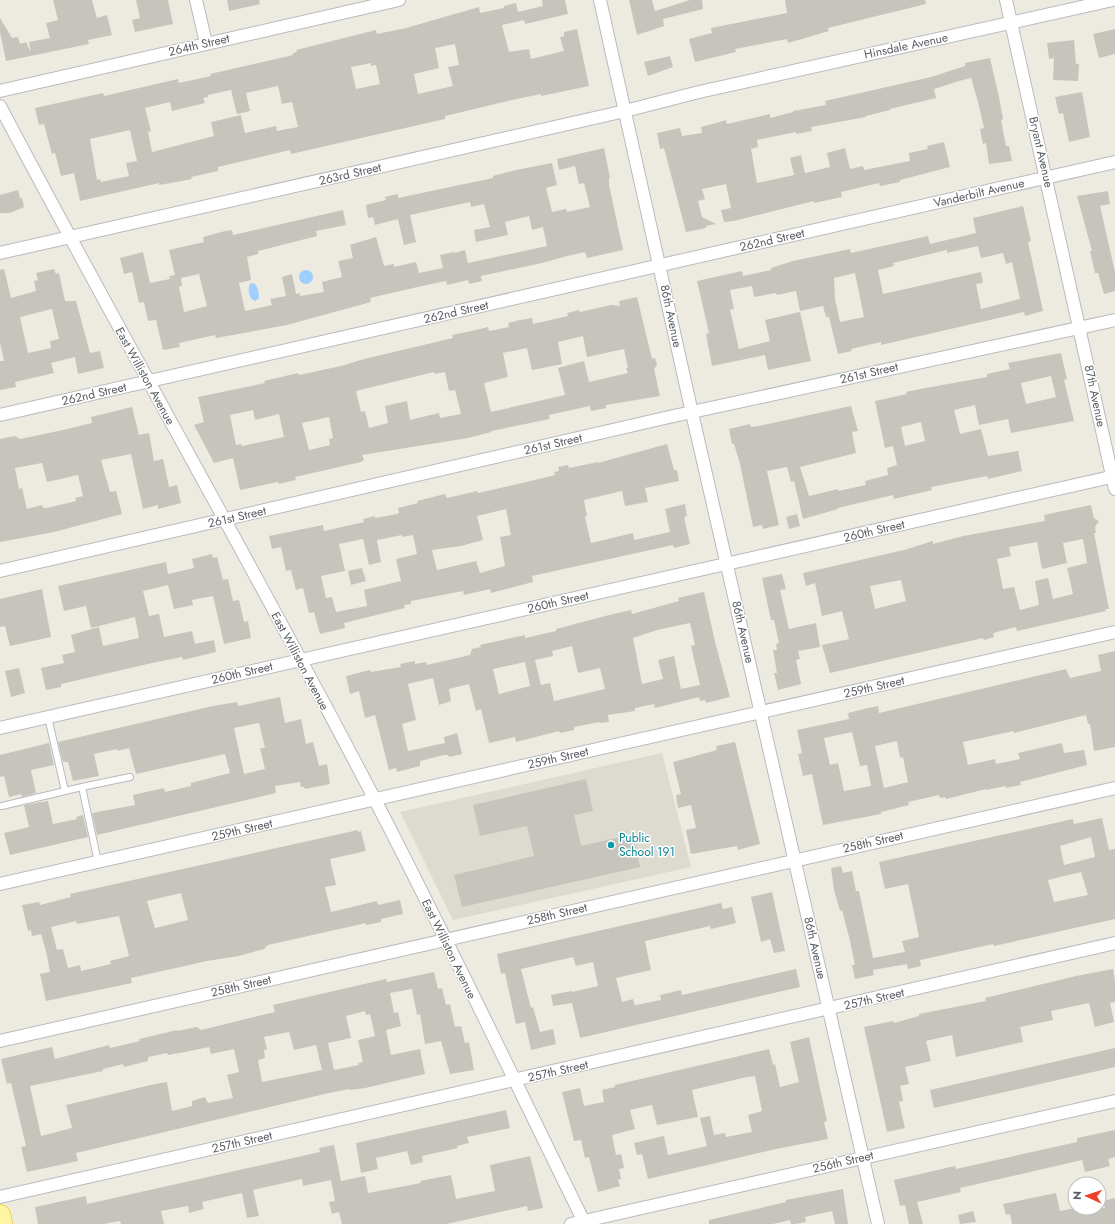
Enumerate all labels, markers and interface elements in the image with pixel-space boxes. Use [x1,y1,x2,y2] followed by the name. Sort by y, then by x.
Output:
[862,28,950,64] street label: Hinsdale Avenue
[167,29,231,61] street label: 264th Street
[1024,115,1058,189] street label: Bryant Avenue
[317,158,383,190] street label: 263rd Street
[932,174,1026,212] street label: Vanderbilt Avenue
[738,224,806,256] street label: 262nd Street
[656,283,686,349] street label: 86th Avenue
[422,296,490,328] street label: 262nd Street
[111,324,179,428] street label: East Williston Avenue
[838,358,900,388] street label: 261st Street
[1080,363,1110,429] street label: 87th Avenue
[60,378,128,410] street label: 262nd Street
[522,429,584,459] street label: 261st Street
[206,502,268,532] street label: 261st Street
[842,515,907,547] street label: 260th Street
[526,586,591,618] street label: 260th Street
[727,599,759,665] street label: 86th Avenue
[266,609,334,713] street label: East Williston Avenue
[210,657,275,689] street label: 260th Street
[842,671,906,703] street label: 259th Street
[526,742,590,774] street label: 259th Street
[210,814,274,846] street label: 259th Street
[841,826,905,858] street label: 258th Street
[619,829,675,861] place label: Public School 191
[606,840,616,850] marker: Public School 191
[417,896,481,1002] street label: East Williston Avenue
[525,898,589,930] street label: 258th Street
[799,915,831,981] street label: 86th Avenue
[209,970,273,1002] street label: 258th Street
[842,983,906,1015] street label: 257th Street
[526,1055,590,1087] street label: 257th Street
[210,1126,274,1158] street label: 257th Street
[811,1146,875,1178] street label: 256th Street
[1067,1176,1107,1216] north arrow
[1069,1191,1085,1200] text: N

